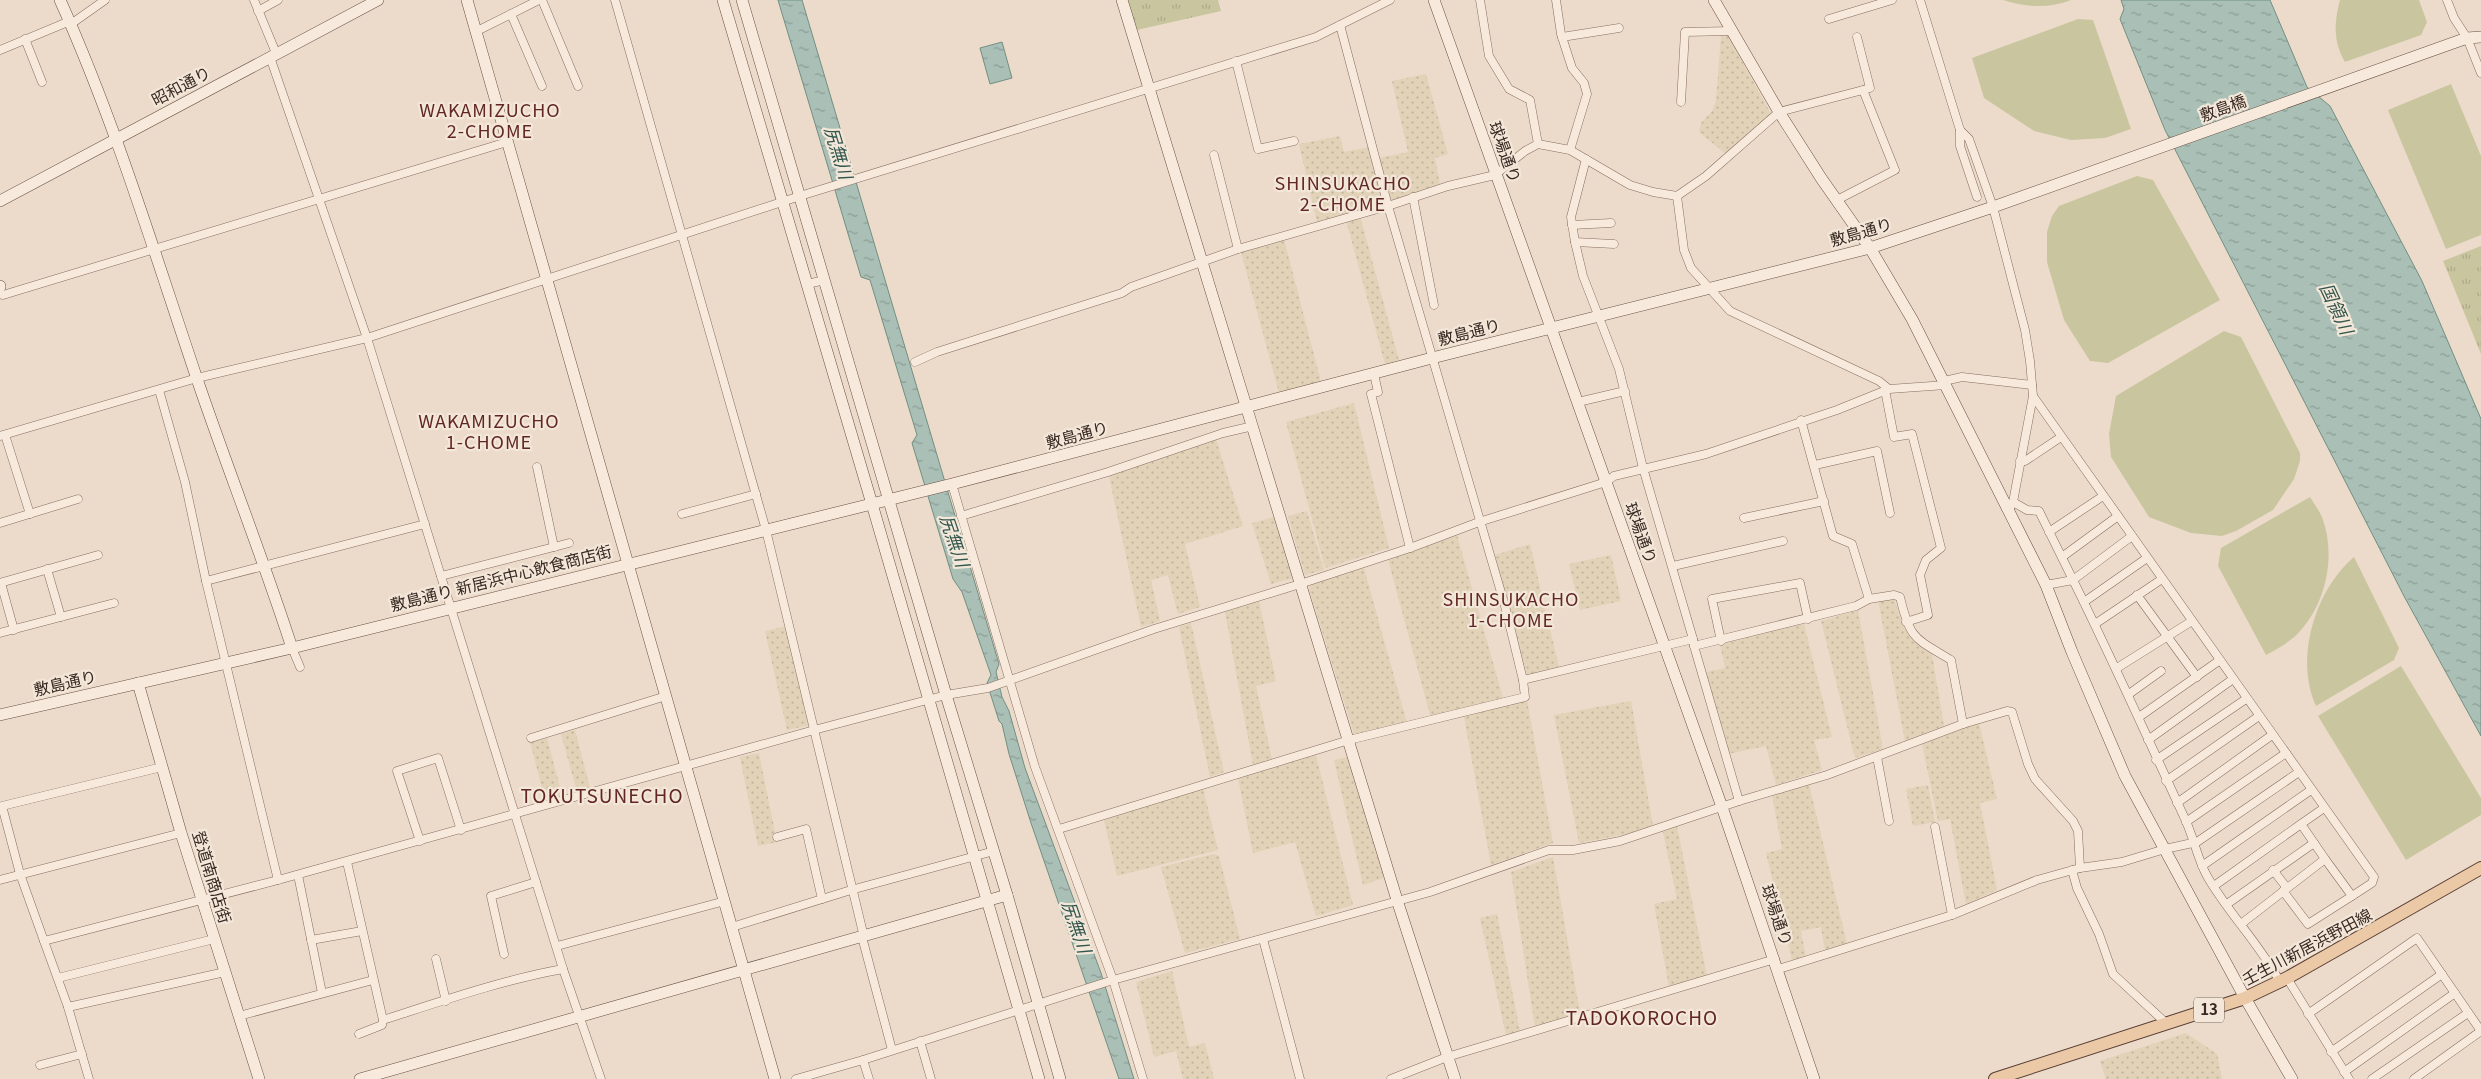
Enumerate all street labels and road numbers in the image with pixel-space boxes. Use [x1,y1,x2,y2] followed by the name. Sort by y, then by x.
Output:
[147,59,214,111] street label: 昭和通り
[2196,88,2249,127] street label: 敷島橋
[1484,117,1528,186] street label: 球場通り
[1827,211,1895,251] street label: 敷島通り
[1435,312,1503,350] street label: 敷島通り
[1043,414,1111,454] street label: 敷島通り
[1620,498,1664,567] street label: 球場通り
[387,538,614,616] street label: 敷島通り 新居浜中心飲食商店街
[31,663,99,701] street label: 敷島通り
[187,827,238,926] street label: 登道南商店街
[1756,881,1800,949] street label: 球場通り
[2237,902,2376,991] street label: 壬生川新居浜野田線
[2194,998,2224,1022] road number: 13

